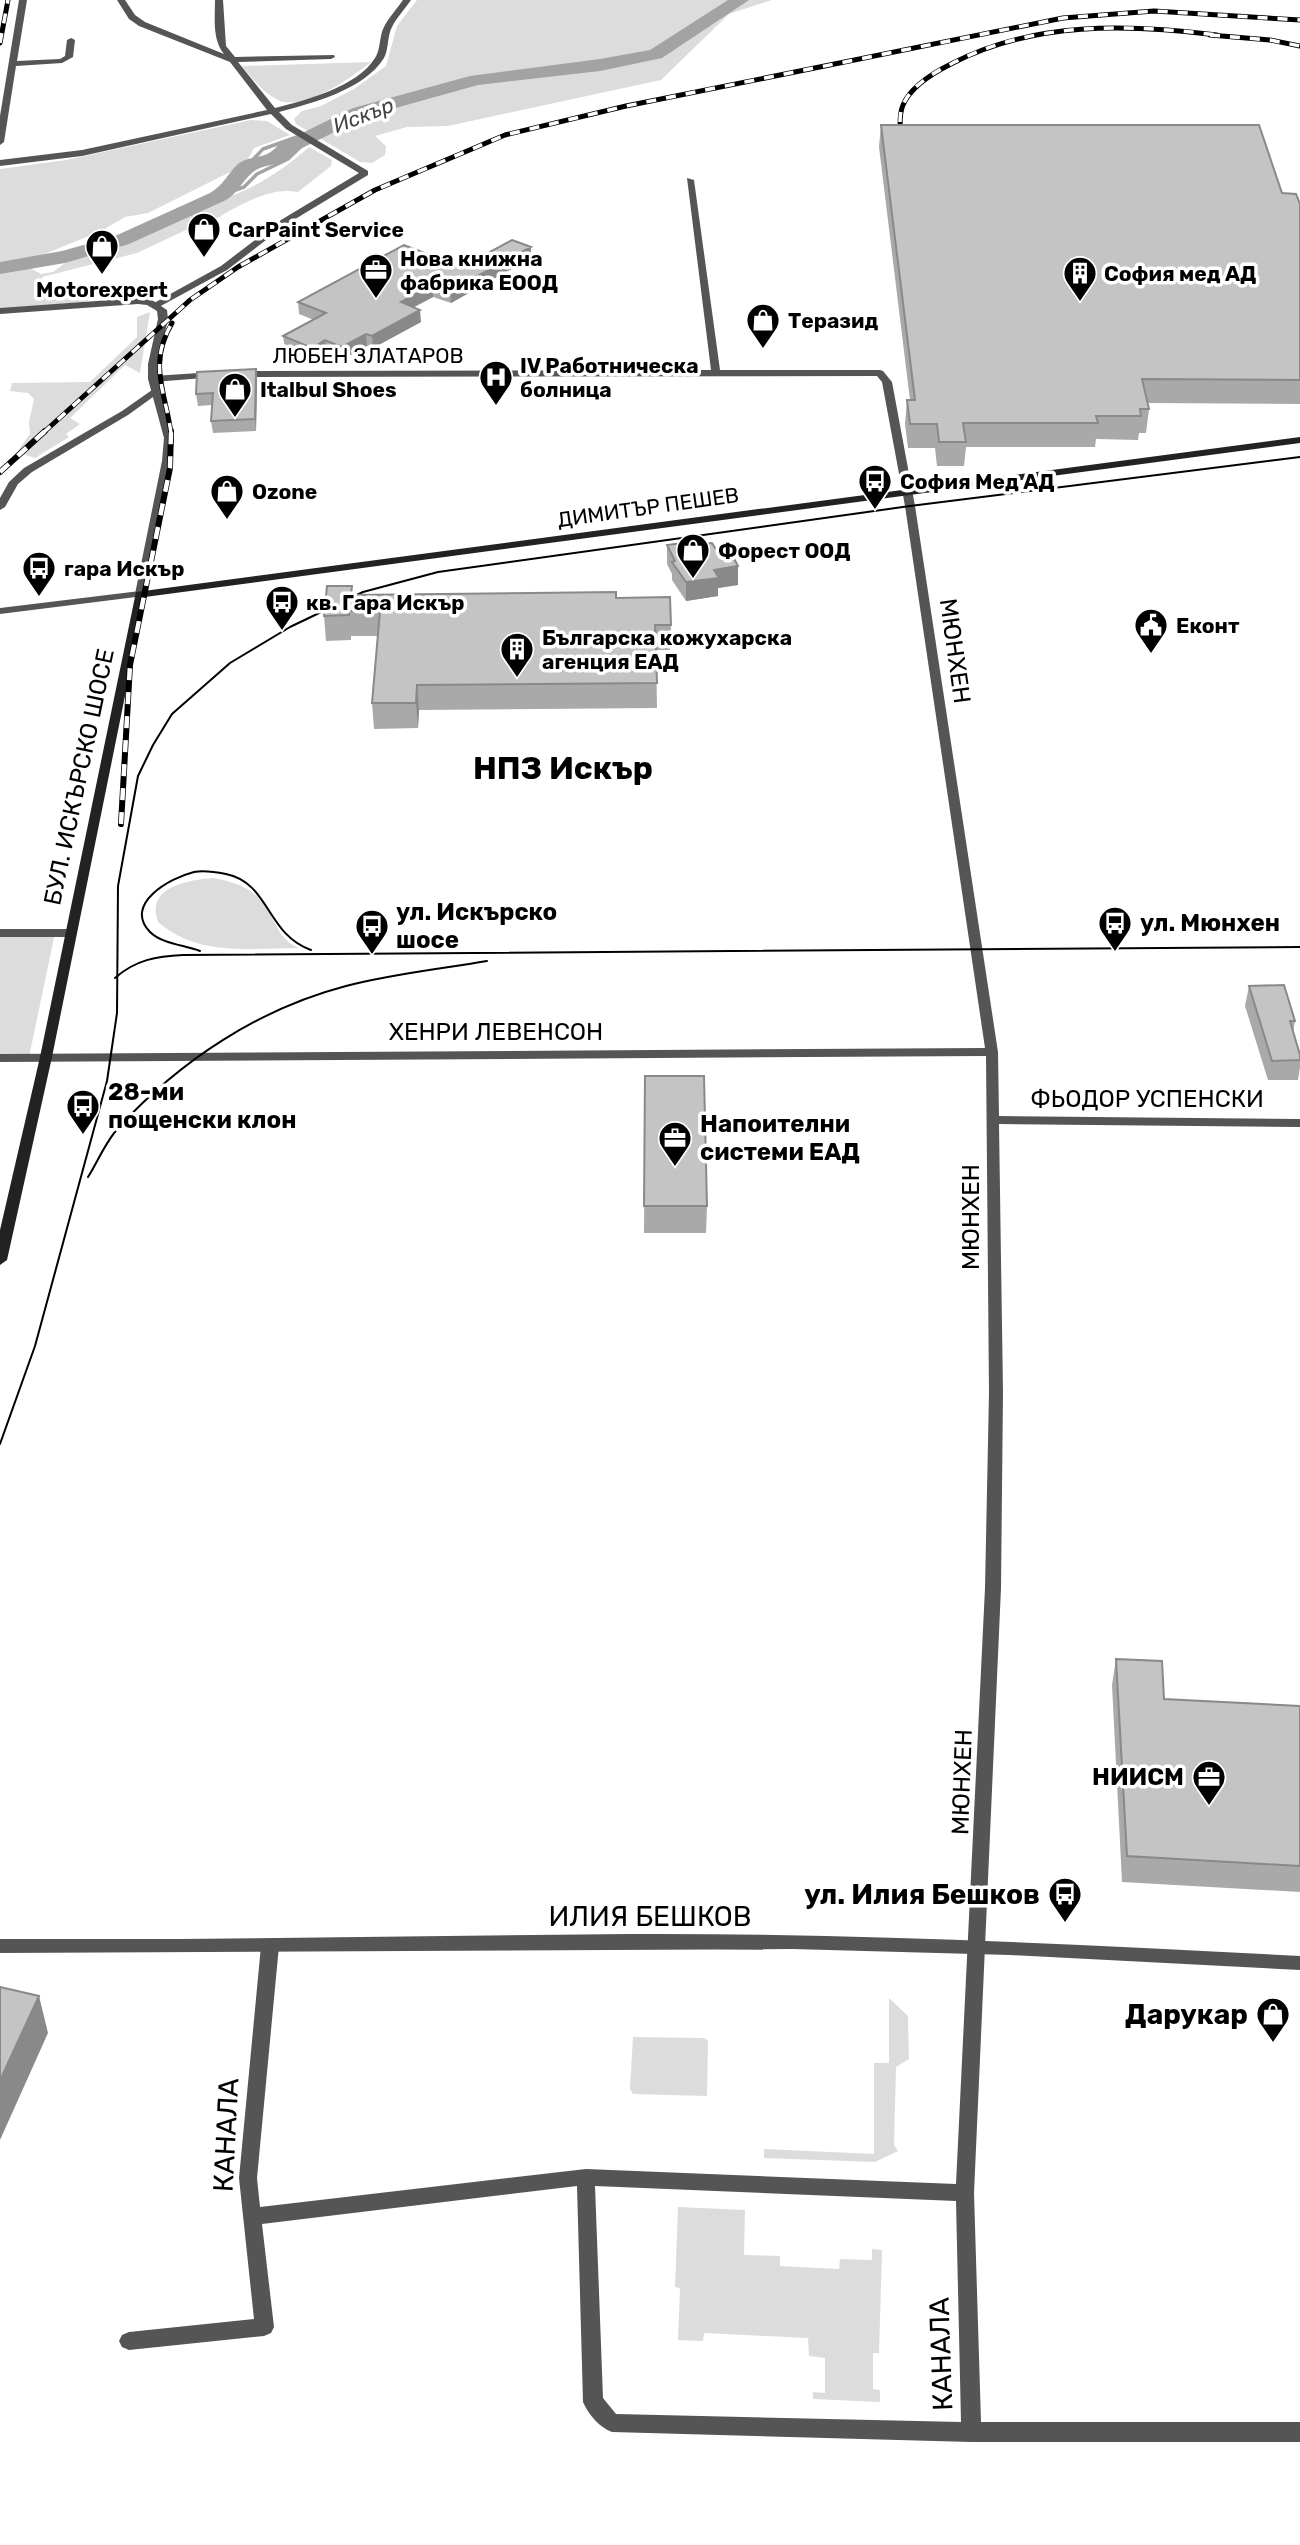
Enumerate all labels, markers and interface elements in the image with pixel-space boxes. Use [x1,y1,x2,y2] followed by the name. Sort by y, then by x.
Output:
[329,92,397,138] water label: Искър
[185,210,223,259] shop icon: CarPaint Service
[228,217,404,242] place label: CarPaint Service
[83,227,121,276] shop icon: Motorexpert
[400,246,558,295] place label: Нова книжна фабрика ЕООД
[357,251,395,300] office icon: Нова книжна фабрика ЕООД
[1061,254,1099,303] building icon: София мед АД
[1104,261,1256,286] place label: София мед АД
[36,277,168,302] place label: Motorexpert
[744,301,782,350] shop icon: Теразид
[788,308,878,333] place label: Теразид
[273,343,463,368] street label: ЛЮБЕН ЗЛАТАРОВ
[520,353,699,402] place label: IV Работническа болница
[477,358,515,407] hospital icon: IV Работническа болница
[216,370,254,419] shop icon: Italbul Shoes
[260,377,397,402] place label: Italbul Shoes
[856,462,894,511] bus stop icon: София Мед АД
[900,469,1055,494] place label: София Мед АД
[208,472,246,521] shop icon: Ozone
[252,479,317,504] place label: Ozone
[556,482,740,532] street label: ДИМИТЪР ПЕШЕВ
[674,531,712,580] shop icon: Форест ООД
[718,538,851,563] place label: Форест ООД
[20,549,58,598] bus stop icon: гара Искър
[64,556,185,581] place label: гара Искър
[263,583,301,632] bus stop icon: кв. Гара Искър
[306,590,465,615] place label: кв. Гара Искър
[934,597,976,705] street label: МЮНХЕН
[1132,606,1170,655] public building icon: Еконт
[1176,613,1240,638] place label: Еконт
[542,625,792,674] place label: Българска кожухарска агенция ЕАД
[498,630,536,679] building icon: Българска кожухарска агенция ЕАД
[38,646,120,908] street label: БУЛ. ИСКЪРСКО ШОСЕ
[473,749,653,787] district label: НПЗ Искър
[396,898,557,954] place label: ул. Искърско шосе
[1096,904,1134,953] bus stop icon: ул. Мюнхен
[353,907,391,956] bus stop icon: ул. Искърско шосе
[1140,909,1280,937] place label: ул. Мюнхен
[389,1018,603,1046] street label: ХЕНРИ ЛЕВЕНСОН
[108,1078,296,1134] place label: 28-ми пощенски клон
[1030,1085,1264,1113] street label: ФЬОДОР УСПЕНСКИ
[64,1087,102,1136] bus stop icon: 28-ми пощенски клон
[700,1110,860,1166] place label: Напоителни системи ЕАД
[656,1119,694,1168] office icon: Напоителни системи ЕАД
[957,1164,985,1270] street label: МЮНХЕН
[946,1729,978,1835] street label: МЮНХЕН
[1190,1758,1228,1807] office icon: НИИСМ
[1092,1763,1184,1791] place label: НИИСМ
[1046,1875,1084,1924] bus stop icon: ул. Илия Бешков
[804,1878,1040,1911] place label: ул. Илия Бешков
[549,1900,751,1933] street label: ИЛИЯ БЕШКОВ
[1254,1995,1292,2044] shop icon: Дарукар
[1125,1998,1248,2031] place label: Дарукар
[207,2077,245,2193] street label: КАНАЛА
[923,2296,959,2412] street label: КАНАЛА

